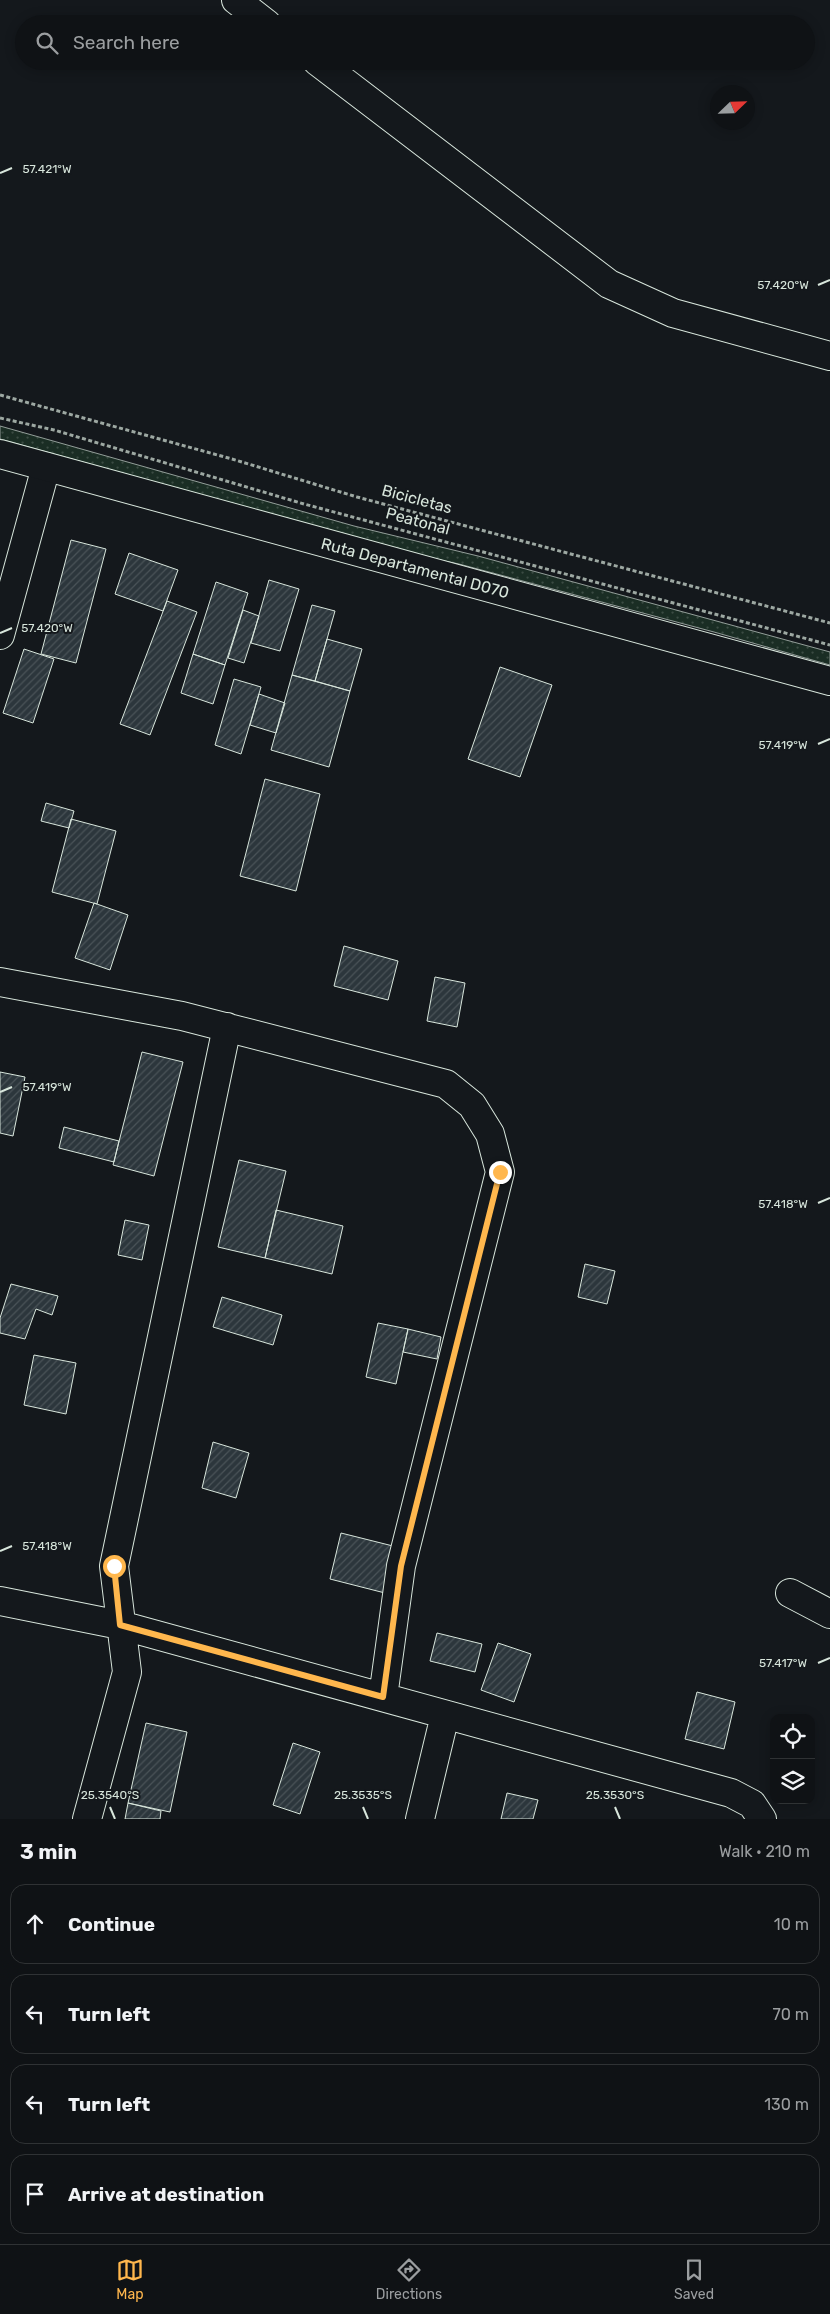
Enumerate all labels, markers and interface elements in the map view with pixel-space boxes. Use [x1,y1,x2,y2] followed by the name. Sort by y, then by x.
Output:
[15,15,815,70] search box
[33,29,61,57] icon: search
[73,31,180,54] text: Search here
[710,85,755,130] north arrow
[22,162,72,176] text: 57.421°W
[757,278,809,292] text: 57.420°W
[380,480,454,518] street label: Bicicletas
[384,503,452,539] street label: Peatonal
[319,534,511,602] street label: Ruta Departamental D070
[21,621,73,635] text: 57.420°W
[758,738,808,752] text: 57.419°W
[22,1080,72,1094] text: 57.419°W
[489,1161,512,1184] route end
[758,1197,808,1211] text: 57.418°W
[22,1539,72,1553] text: 57.418°W
[103,1555,126,1578] route start
[759,1656,807,1670] text: 57.417°W
[770,1714,815,1804] map controls
[770,1714,815,1759] button: locate
[770,1759,815,1804] button: layers
[81,1788,139,1802] text: 25.3540°S
[334,1788,392,1802] text: 25.3535°S
[586,1788,644,1802] text: 25.3530°S
[20,1839,77,1864] text: 3 min
[719,1842,810,1861] text: Walk · 210 m
[21,1910,49,1938] icon: ahead
[68,1913,155,1936] text: Continue
[774,1915,809,1934] text: 10 m
[21,2000,49,2028] icon: left
[68,2003,150,2026] text: Turn left
[772,2005,809,2024] text: 70 m
[21,2090,49,2118] icon: left
[68,2093,150,2116] text: Turn left
[764,2095,809,2114] text: 130 m
[21,2180,49,2208] icon: arrive
[68,2183,264,2206] text: Arrive at destination
[116,2256,144,2303] tab: Map
[376,2256,442,2303] tab: Directions
[674,2256,714,2303] tab: Saved

